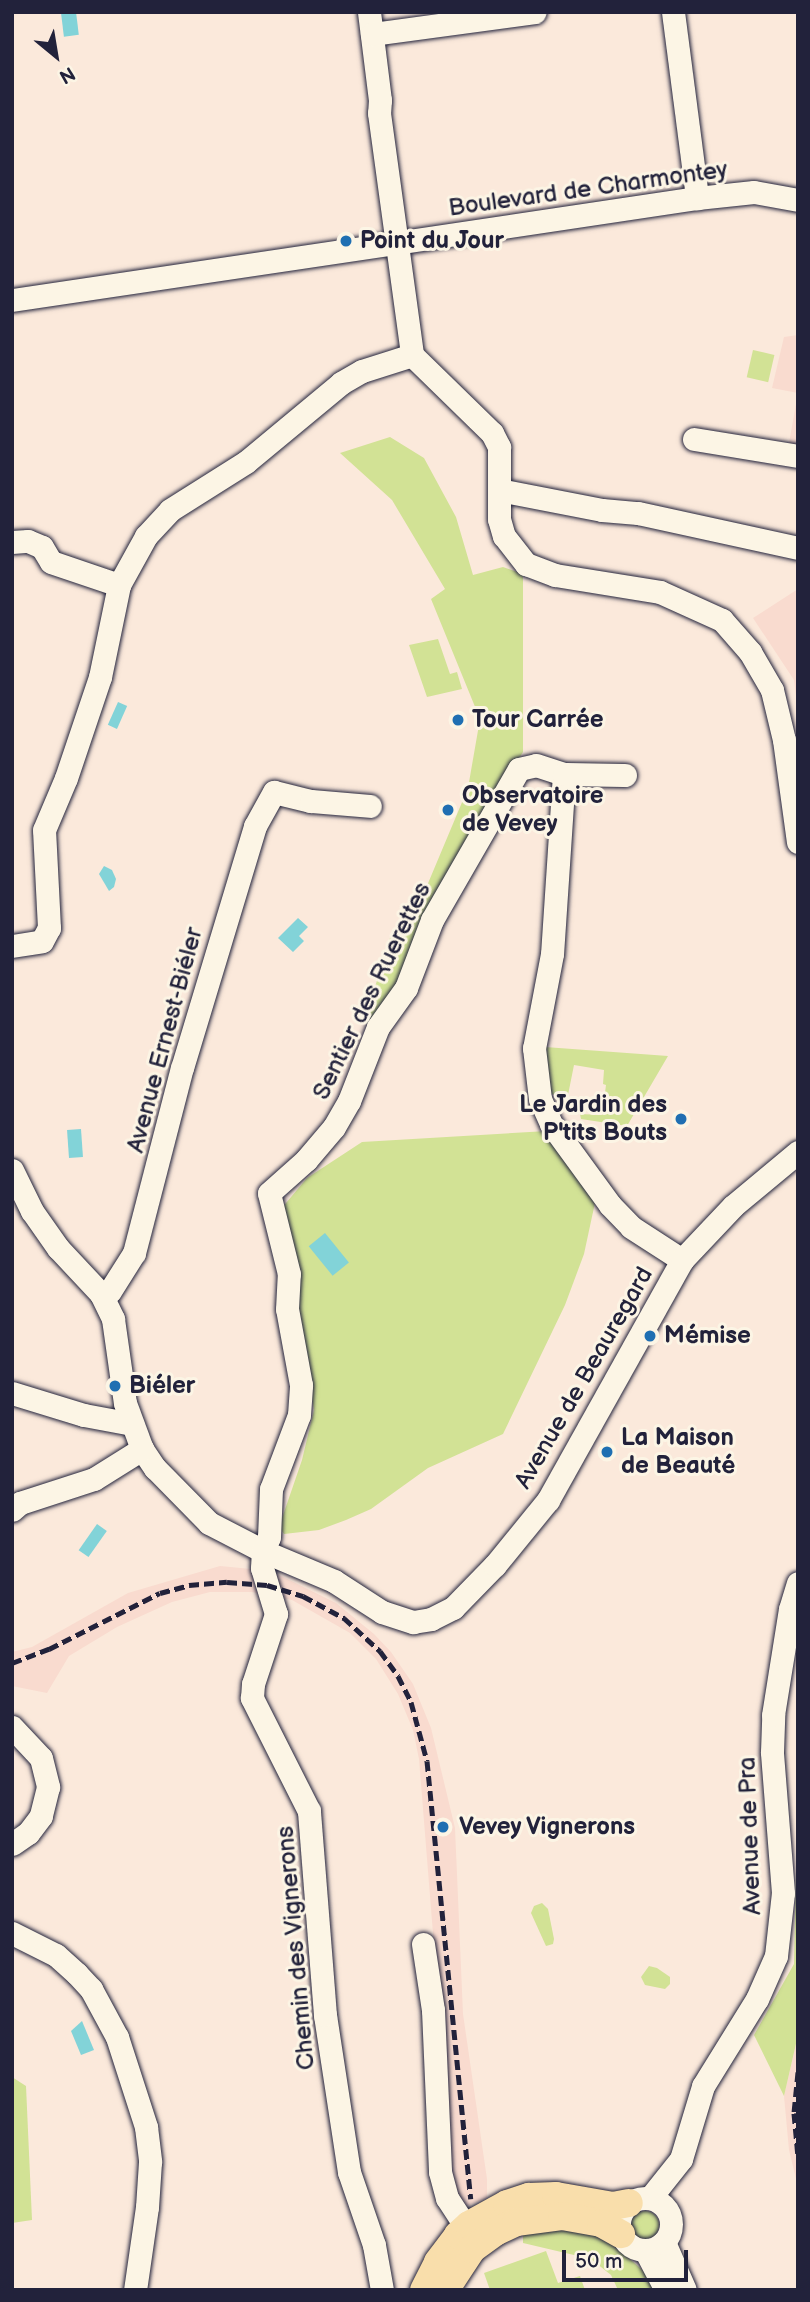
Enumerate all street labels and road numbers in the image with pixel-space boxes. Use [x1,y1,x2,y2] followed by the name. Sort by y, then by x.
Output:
[447,155,729,223] street label: Boulevard de Charmontey
[307,878,437,1104] street label: Sentier des Ruerettes
[121,924,209,1156] street label: Avenue Ernest-Biéler
[509,1262,659,1494] street label: Avenue de Beauregard
[733,1756,767,1916] street label: Avenue de Pra
[271,1824,321,2072] street label: Chemin des Vignerons

